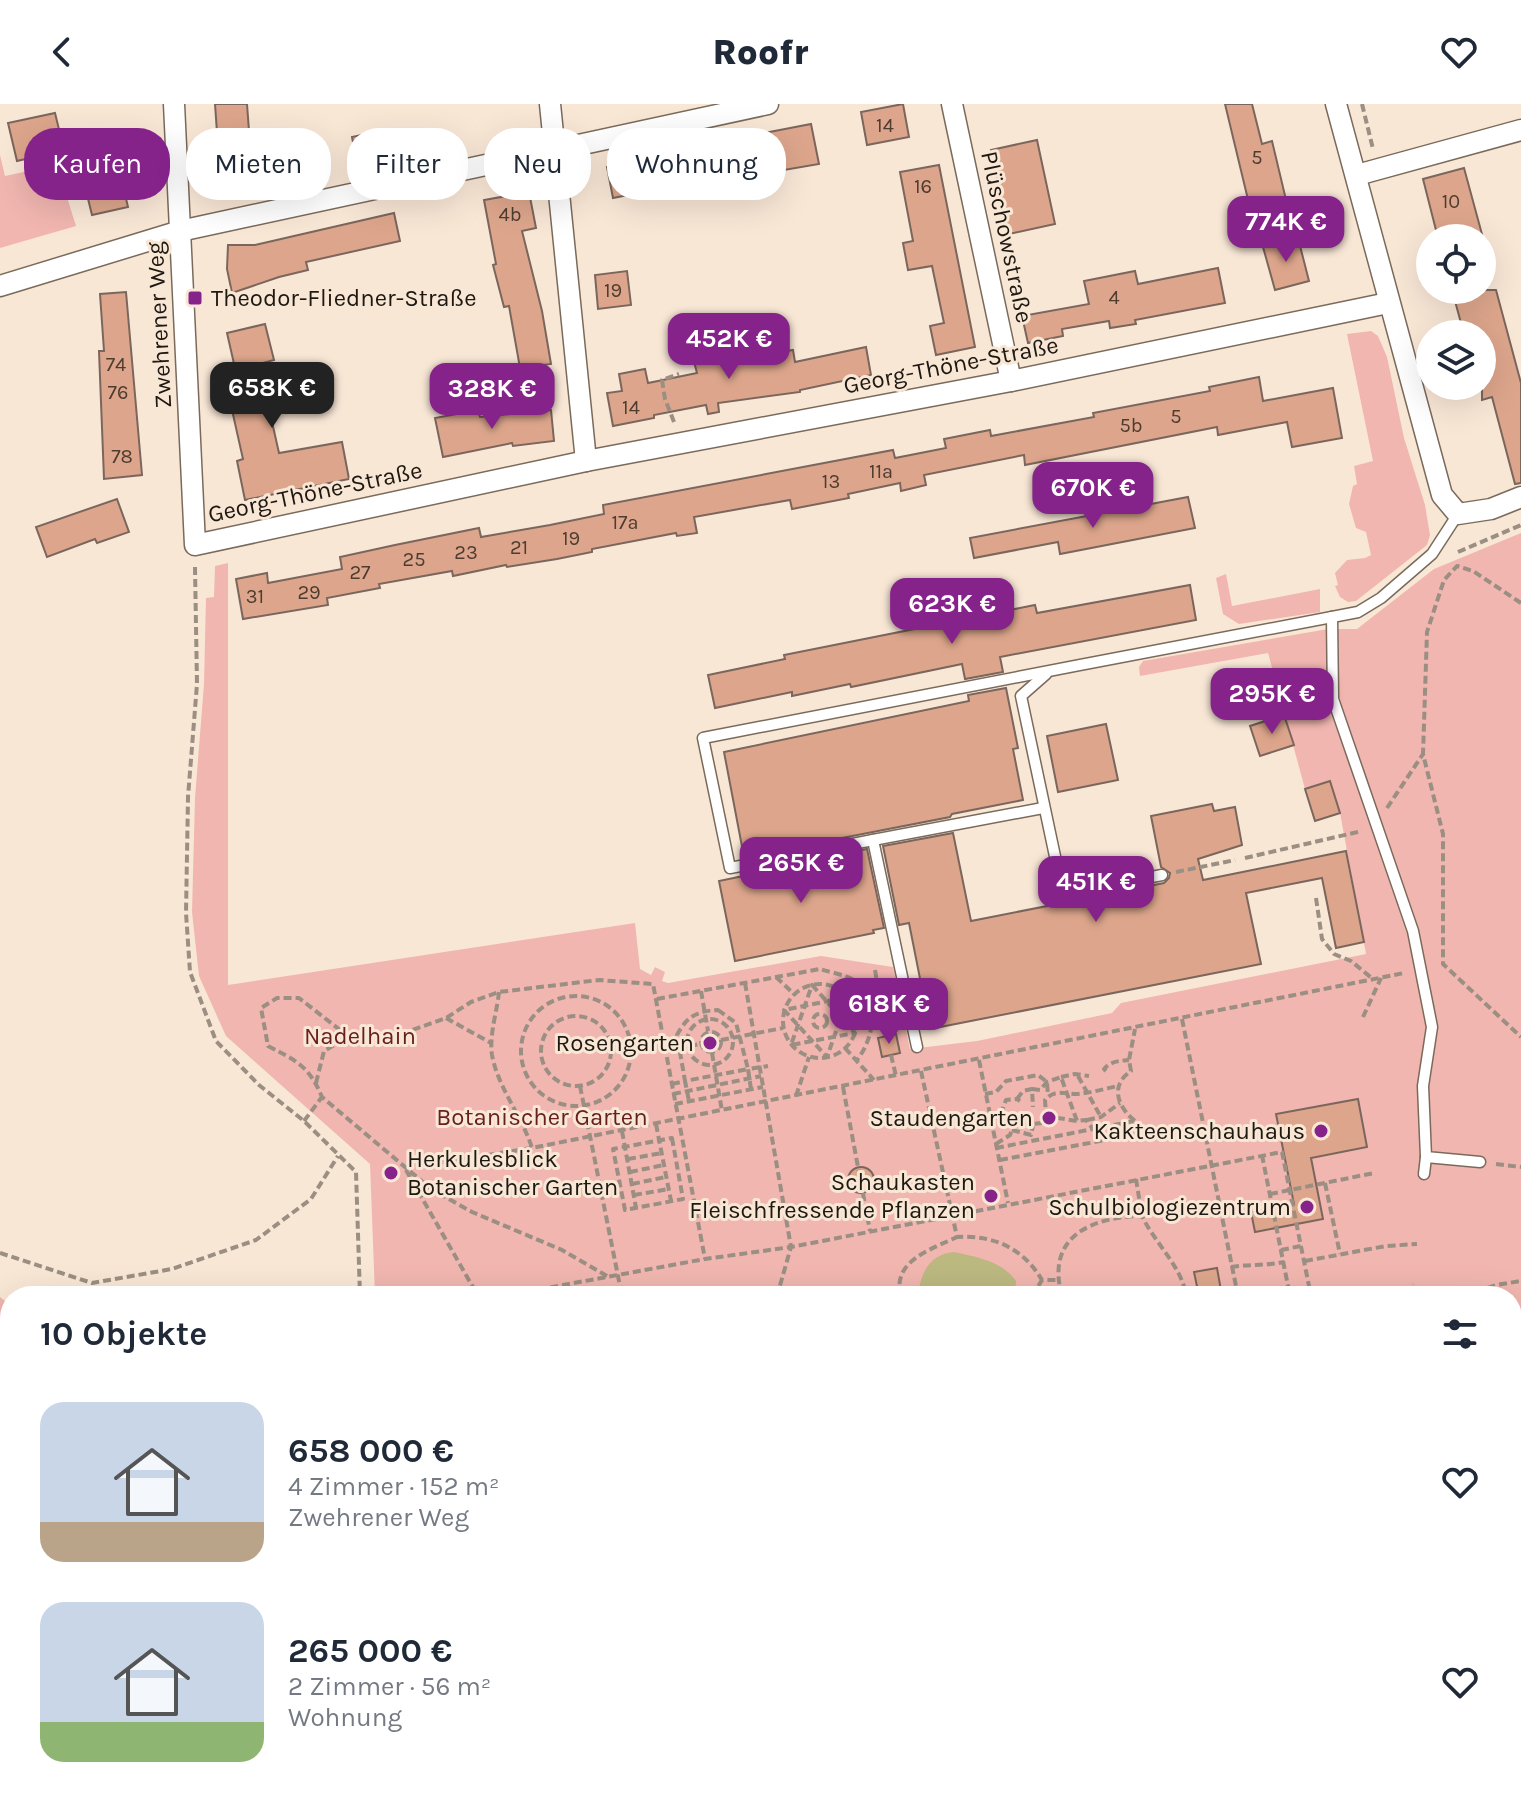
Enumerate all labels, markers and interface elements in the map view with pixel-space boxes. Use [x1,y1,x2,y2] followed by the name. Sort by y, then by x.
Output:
[40,30,84,74] icon: back
[1437,30,1481,74] icon: heart
[712,31,809,73] text: Roofr
[876,114,894,137] house number: 14
[24,128,170,200] chip: Kaufen
[186,128,331,200] chip: Mieten
[347,128,468,200] chip: Filter
[484,128,591,200] chip: Neu
[607,128,786,200] chip: Wohnung
[1251,146,1263,169] house number: 5
[975,148,1039,326] street label: Plüschowstraße
[914,175,932,198] house number: 16
[1442,190,1460,213] house number: 10
[1221,196,1351,264] pin: 774K €
[498,203,522,226] house number: 4b
[1245,206,1327,237] text: 774K €
[1416,224,1496,400] map controls
[1416,224,1496,304] button: locate
[141,240,177,409] street label: Zwehrener Weg
[604,279,622,302] house number: 19
[211,284,477,312] place label: Theodor-Fliedner-Straße
[1108,286,1120,309] house number: 4
[186,289,204,307] marker: Theodor-Fliedner-Straße
[664,313,794,381] pin: 452K €
[1416,320,1496,400] button: layers
[686,323,772,354] text: 452K €
[841,330,1061,400] street label: Georg-Thöne-Straße
[106,353,126,376] house number: 74
[207,362,337,430] pin: 658K €
[427,363,557,431] pin: 328K €
[228,372,316,403] text: 658K €
[448,373,536,404] text: 328K €
[108,381,128,404] house number: 76
[622,396,640,419] house number: 14
[1170,405,1182,428] house number: 5
[1119,414,1143,437] house number: 5b
[111,445,133,468] house number: 78
[205,456,425,528] street label: Georg-Thöne-Straße
[869,460,893,483] house number: 11a
[1028,462,1158,530] pin: 670K €
[822,470,840,493] house number: 13
[1050,472,1136,503] text: 670K €
[611,511,639,534] house number: 17a
[562,527,580,550] house number: 19
[510,536,528,559] house number: 21
[454,541,478,564] house number: 23
[403,548,425,571] house number: 25
[350,561,371,584] house number: 27
[887,578,1017,646] pin: 623K €
[297,581,321,604] house number: 29
[246,585,264,608] house number: 31
[908,588,996,619] text: 623K €
[1207,668,1337,736] pin: 295K €
[1229,678,1315,709] text: 295K €
[736,837,866,905] pin: 265K €
[758,847,844,878] text: 265K €
[1031,856,1161,924] pin: 451K €
[1056,866,1136,897] text: 451K €
[824,978,954,1046] pin: 618K €
[848,988,930,1019] text: 618K €
[304,1022,416,1050] park label: Nadelhain
[555,1029,694,1057] place label: Rosengarten
[701,1034,719,1052] marker: Rosengarten
[436,1103,648,1131] park label: Botanischer Garten
[869,1104,1033,1132] place label: Staudengarten
[1040,1109,1058,1127] marker: Staudengarten
[1093,1117,1305,1145] place label: Kakteenschauhaus
[1312,1122,1330,1140] marker: Kakteenschauhaus
[407,1145,618,1201] place label: Herkulesblick Botanischer Garten
[382,1164,400,1182] marker: Herkulesblick Botanischer Garten
[689,1168,975,1224] place label: Schaukasten Fleischfressende Pflanzen
[982,1187,1000,1205] marker: Schaukasten Fleischfressende Pflanzen
[1048,1193,1291,1221] place label: Schulbiologiezentrum
[1298,1198,1316,1216] marker: Schulbiologiezentrum
[1438,1312,1482,1356] icon: filters
[40,1314,207,1354] text: 10 Objekte
[288,1431,454,1471] text: 658 000 €
[104,1434,200,1530] icon: home
[1438,1460,1482,1504] icon: heart
[288,1471,499,1502] text: 4 Zimmer · 152 m²
[288,1502,469,1533] text: Zwehrener Weg
[288,1631,452,1671] text: 265 000 €
[104,1634,200,1730] icon: home
[1438,1660,1482,1704] icon: heart
[288,1671,491,1702] text: 2 Zimmer · 56 m²
[288,1702,402,1733] text: Wohnung

